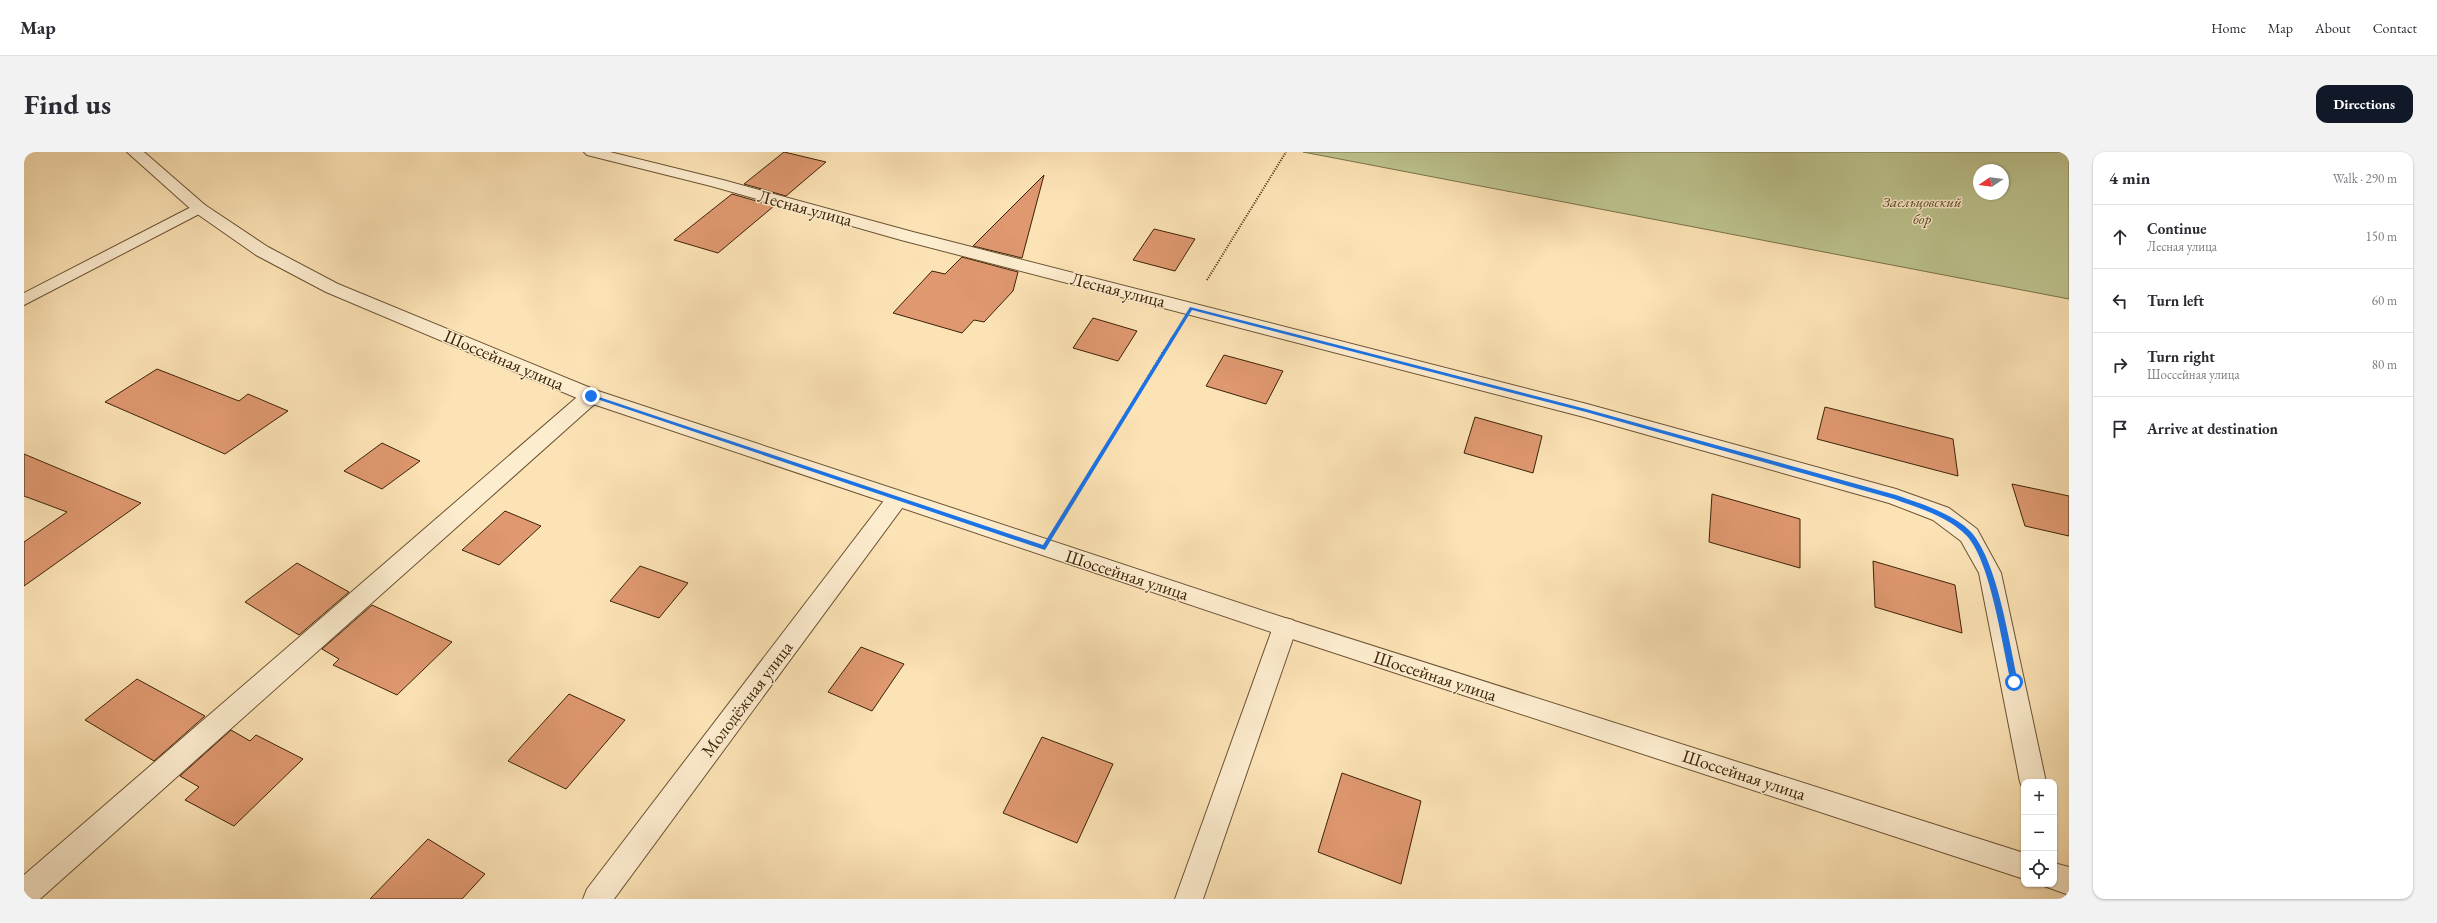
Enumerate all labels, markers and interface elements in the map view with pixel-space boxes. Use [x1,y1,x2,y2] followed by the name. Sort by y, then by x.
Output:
[20,15,56,40] text: Map
[2211,19,2246,37] text: Home
[2268,19,2293,37] text: Map
[2315,19,2351,37] text: About
[2373,19,2417,37] text: Contact
[2316,85,2413,123] button: Directions
[24,86,111,122] text: Find us
[1973,164,2009,200] north arrow
[2109,167,2150,189] text: 4 min
[2333,170,2397,187] text: Walk · 290 m
[755,184,856,231] street label: Лесная улица
[1882,192,1962,228] park label: Заельцовский бор
[2147,219,2207,238] text: Continue
[2109,226,2131,248] icon: ahead
[2366,228,2397,245] text: 150 m
[2147,238,2217,255] text: Лесная улица
[1068,267,1169,313] street label: Лесная улица
[2109,290,2131,312] icon: left
[2147,291,2204,310] text: Turn left
[2372,292,2397,309] text: 60 m
[441,324,568,395] street label: Шоссейная улица
[2147,347,2215,366] text: Turn right
[2109,354,2131,376] icon: right
[2372,356,2397,373] text: 80 m
[2147,366,2240,383] text: Шоссейная улица
[582,387,600,405] route end
[2109,418,2131,440] icon: arrive
[2147,419,2278,438] text: Arrive at destination
[1063,544,1192,606] street label: Шоссейная улица
[696,636,798,761] street label: Молодёжная улица
[1371,645,1500,707] street label: Шоссейная улица
[2005,673,2023,691] route start
[1680,744,1809,806] street label: Шоссейная улица
[2021,779,2057,887] map controls
[2021,779,2057,815] button: +
[2021,815,2057,851] button: −
[2021,851,2057,887] button: locate

